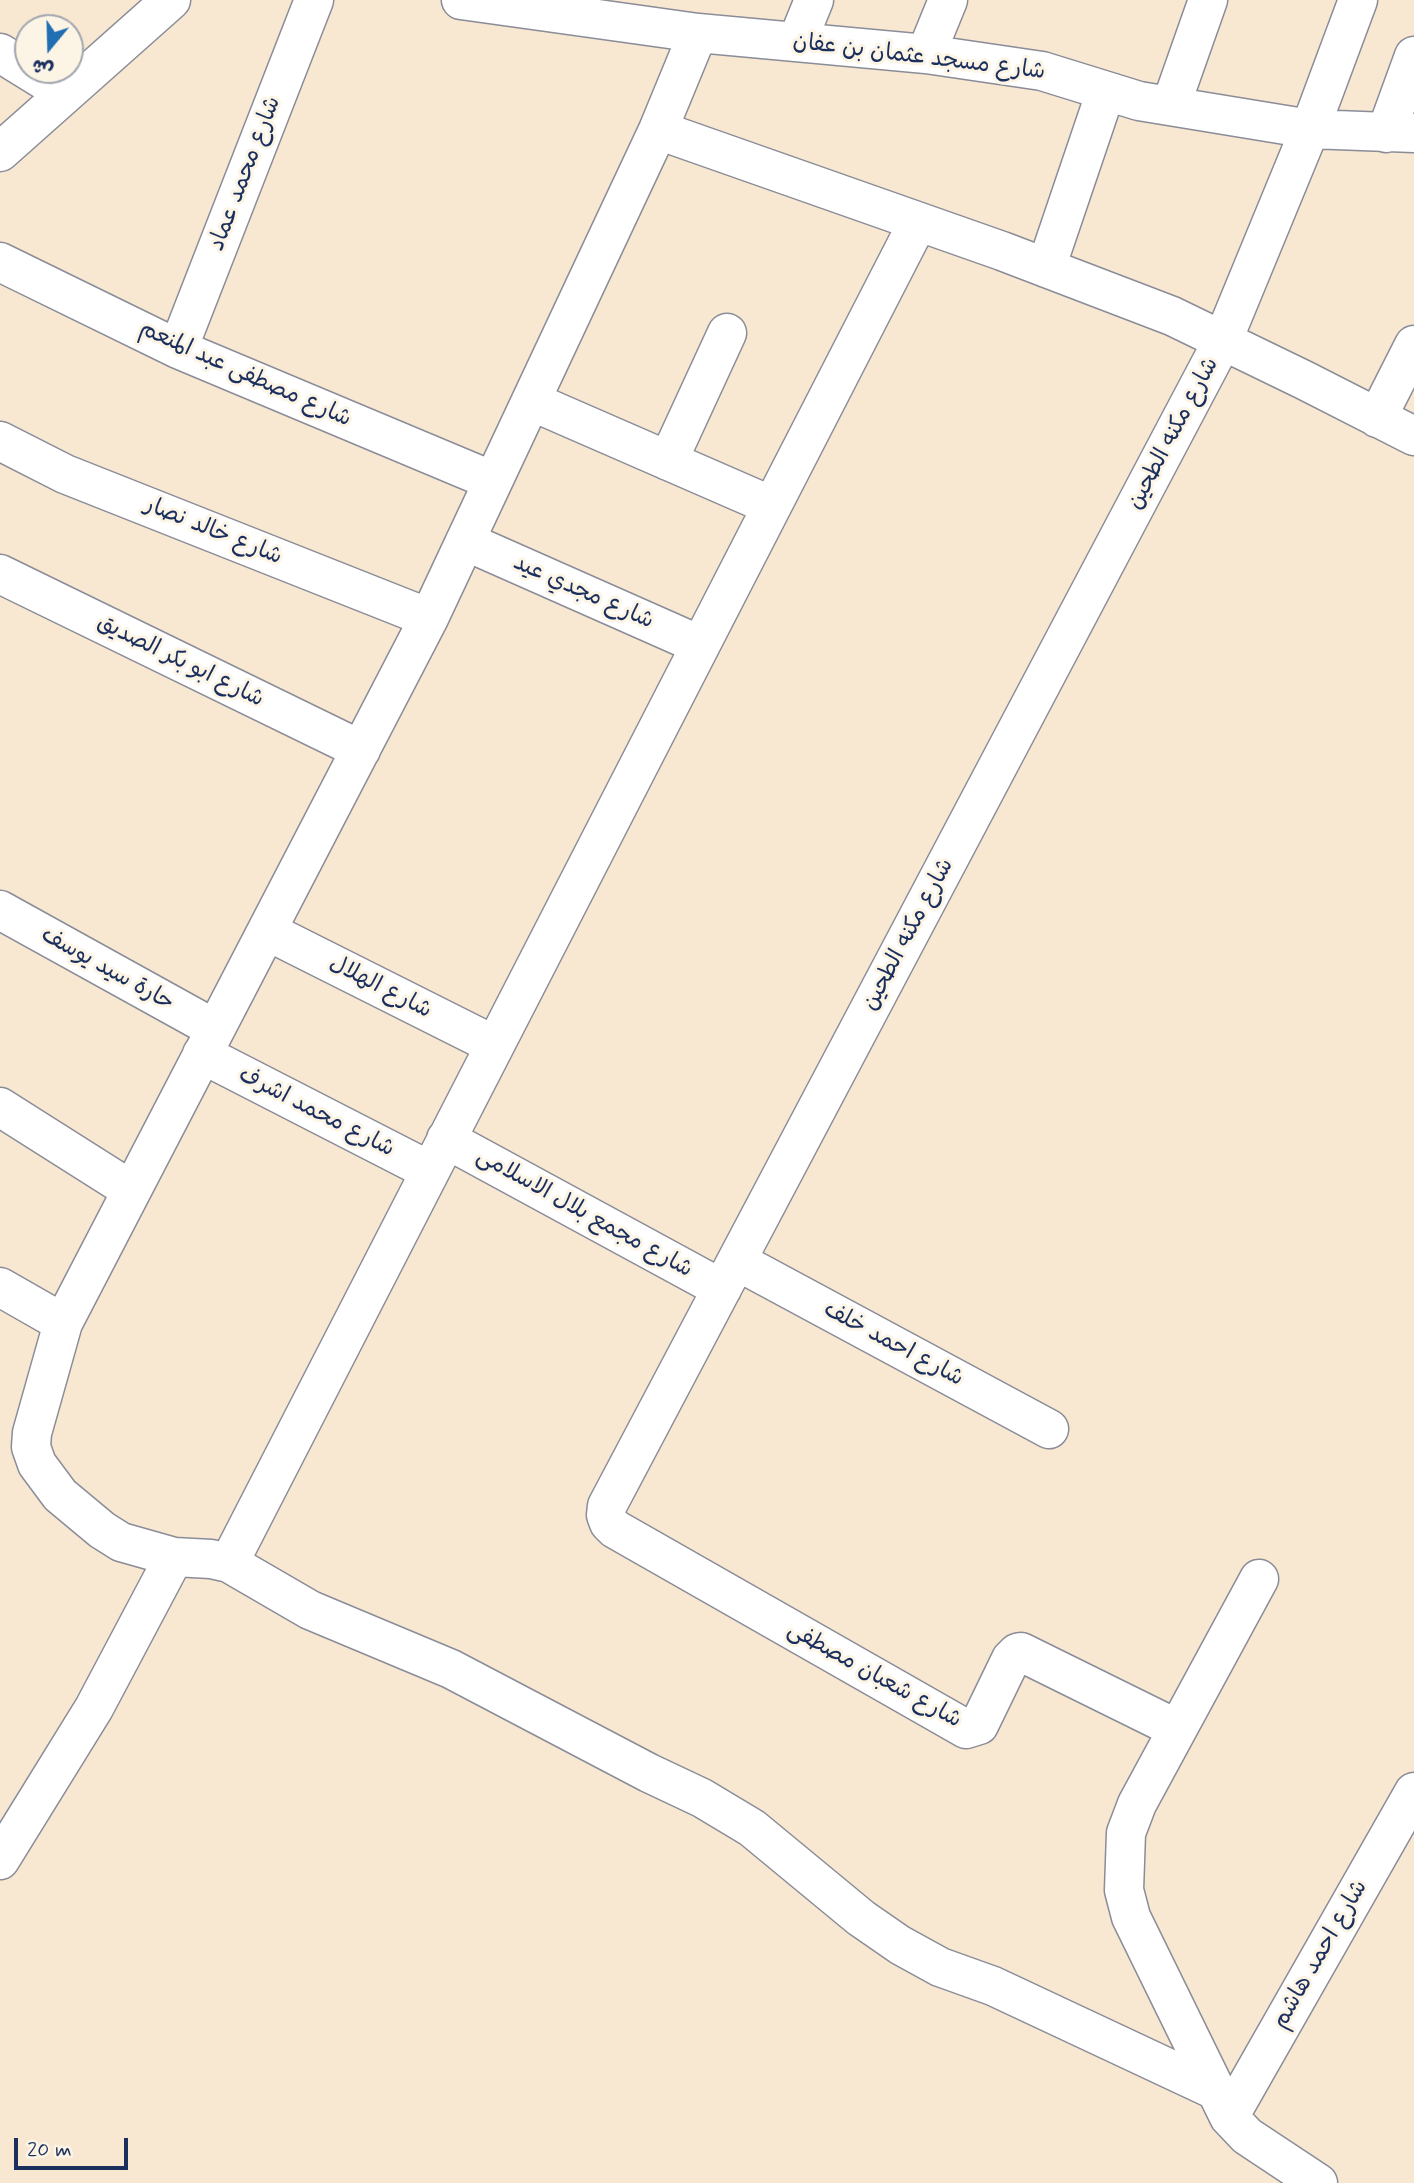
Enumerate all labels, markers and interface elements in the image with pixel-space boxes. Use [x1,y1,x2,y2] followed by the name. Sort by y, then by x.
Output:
[14,14,84,84] north arrow
[791,29,1047,87] street label: شارع مسجد عثمان بن عفان
[29,52,57,83] text: ش
[204,93,288,255] street label: شارع محمد عماد
[135,316,355,434] street label: شارع مصطفى عبد المنعم
[1122,353,1226,515] street label: شارع مكنه الطحين
[140,492,286,572] street label: شارع خالد نصار
[509,550,657,636] street label: شارع مجدي عيد
[92,610,268,714] street label: شارع ابو بكر الصديق
[857,854,961,1016] street label: شارع مكنه الطحين
[36,922,178,1018] street label: حارة سيد يوسف
[324,951,436,1025] street label: شارع الهلال
[234,1062,398,1164] street label: شارع محمد اشرف
[471,1143,697,1285] street label: شارع مجمع بلال الاسلامى
[818,1297,968,1393] street label: شارع احمد خلف
[782,1617,966,1735] street label: شارع شعبان مصطفى
[1267,1876,1375,2034] street label: شارع احمد هاشم
[18,2124,131,2168] scale bar
[27,2136,72,2164] text: 20 m

